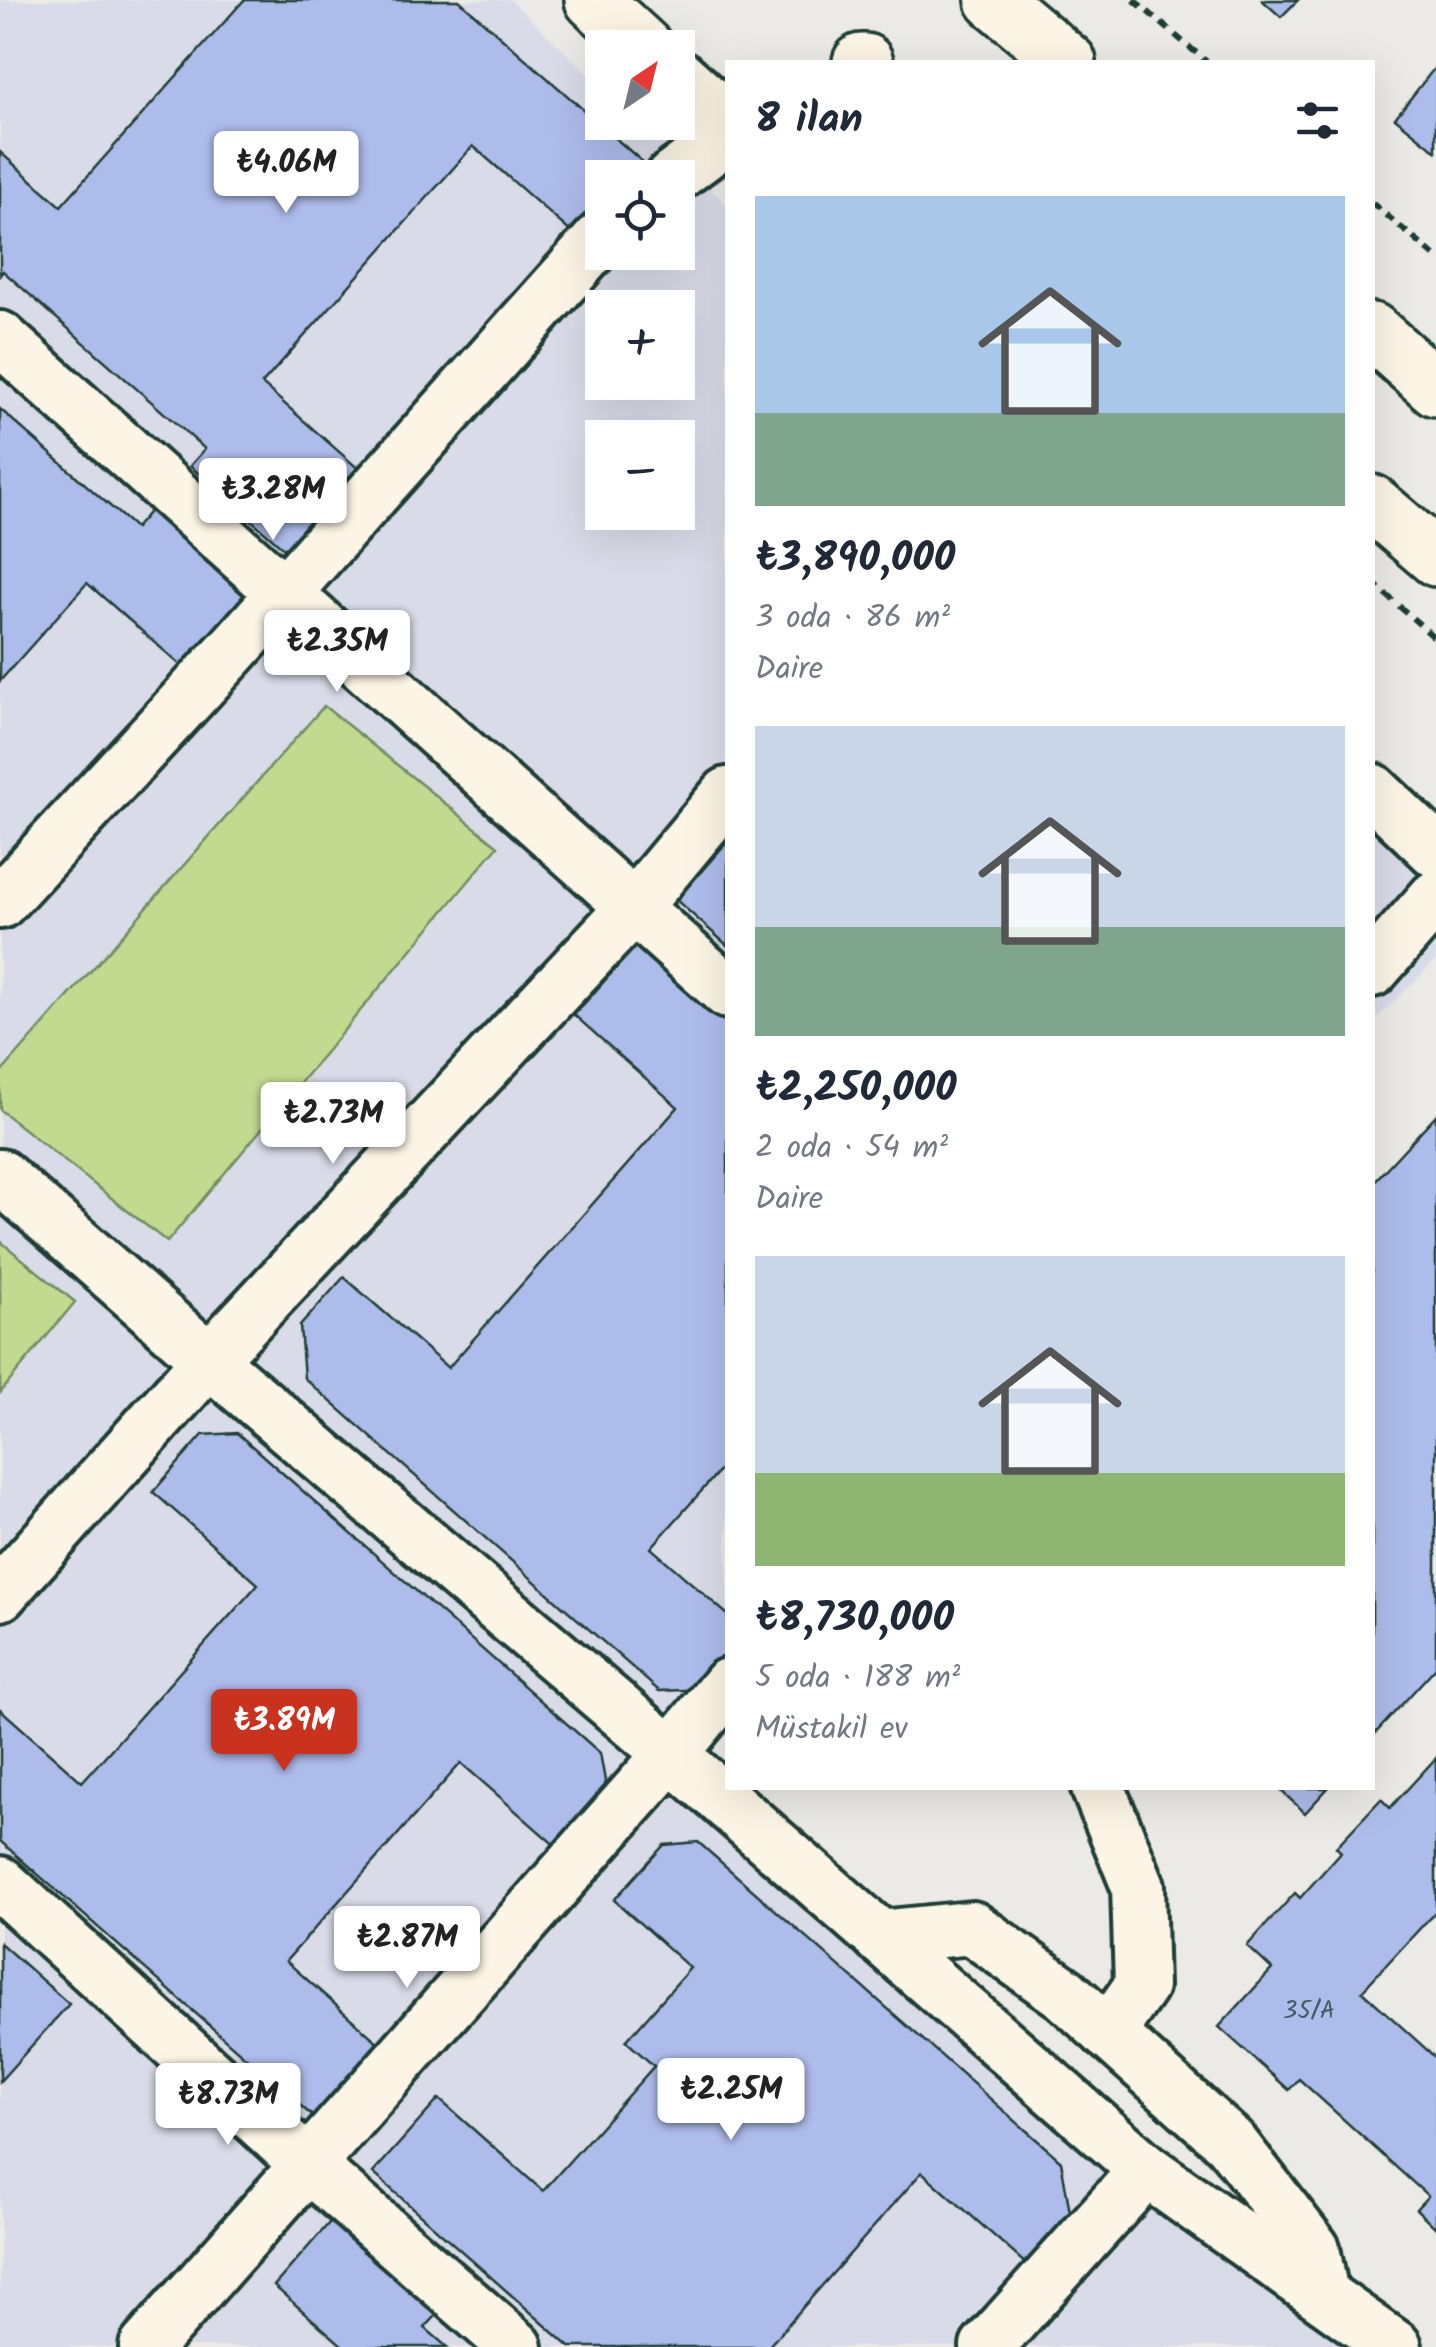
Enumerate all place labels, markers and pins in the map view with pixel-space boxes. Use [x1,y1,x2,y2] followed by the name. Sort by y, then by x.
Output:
[205,131,367,216] pin: ₺4.06M
[192,458,354,543] pin: ₺3.28M
[256,610,418,695] pin: ₺2.35M
[252,1082,414,1167] pin: ₺2.73M
[203,1689,365,1774] pin: ₺3.89M
[326,1906,488,1991] pin: ₺2.87M
[650,2058,812,2143] pin: ₺2.25M
[147,2063,309,2148] pin: ₺8.73M

